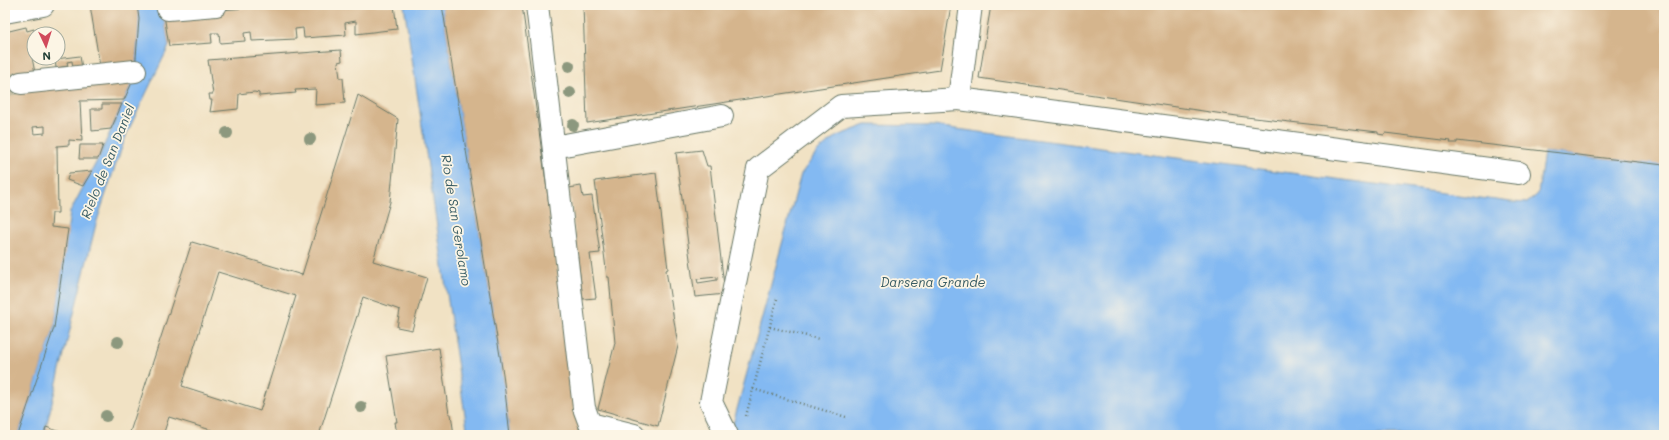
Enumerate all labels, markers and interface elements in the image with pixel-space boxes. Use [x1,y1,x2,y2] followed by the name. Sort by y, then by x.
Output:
[26,26,66,66] north arrow
[42,49,51,64] text: N
[76,100,138,221] water label: Rielo de San Daniel
[438,153,476,287] water label: Rio de San Gerolamo
[880,273,986,290] water label: Darsena Grande

